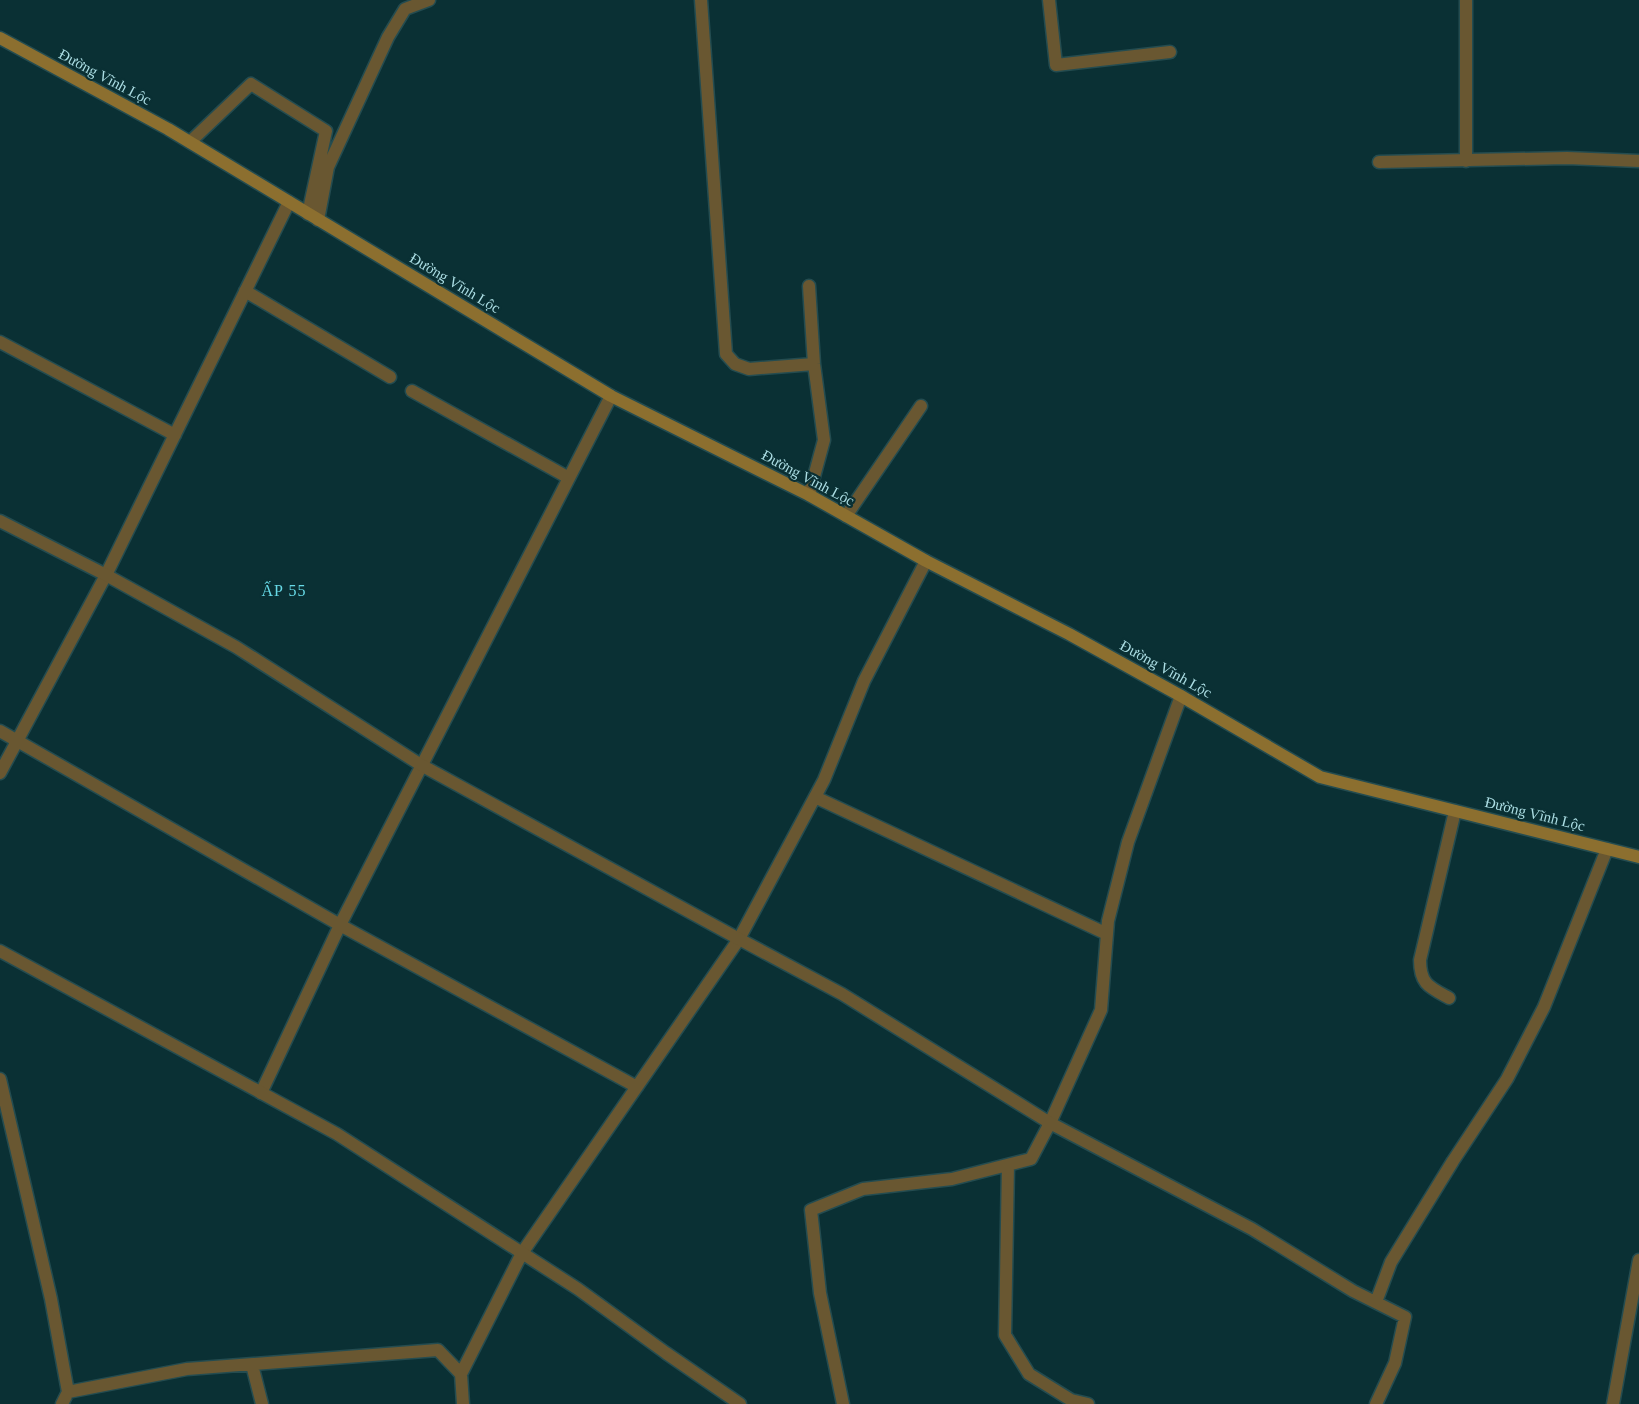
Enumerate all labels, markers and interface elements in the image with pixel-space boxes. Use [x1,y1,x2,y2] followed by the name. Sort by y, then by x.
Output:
[56,46,154,108] street label: Đường Vĩnh Lộc
[407,250,503,316] street label: Đường Vĩnh Lộc
[759,447,857,509] street label: Đường Vĩnh Lộc
[262,581,306,599] district label: ẤP 55
[1117,637,1215,701] street label: Đường Vĩnh Lộc
[1483,794,1587,834] street label: Đường Vĩnh Lộc

